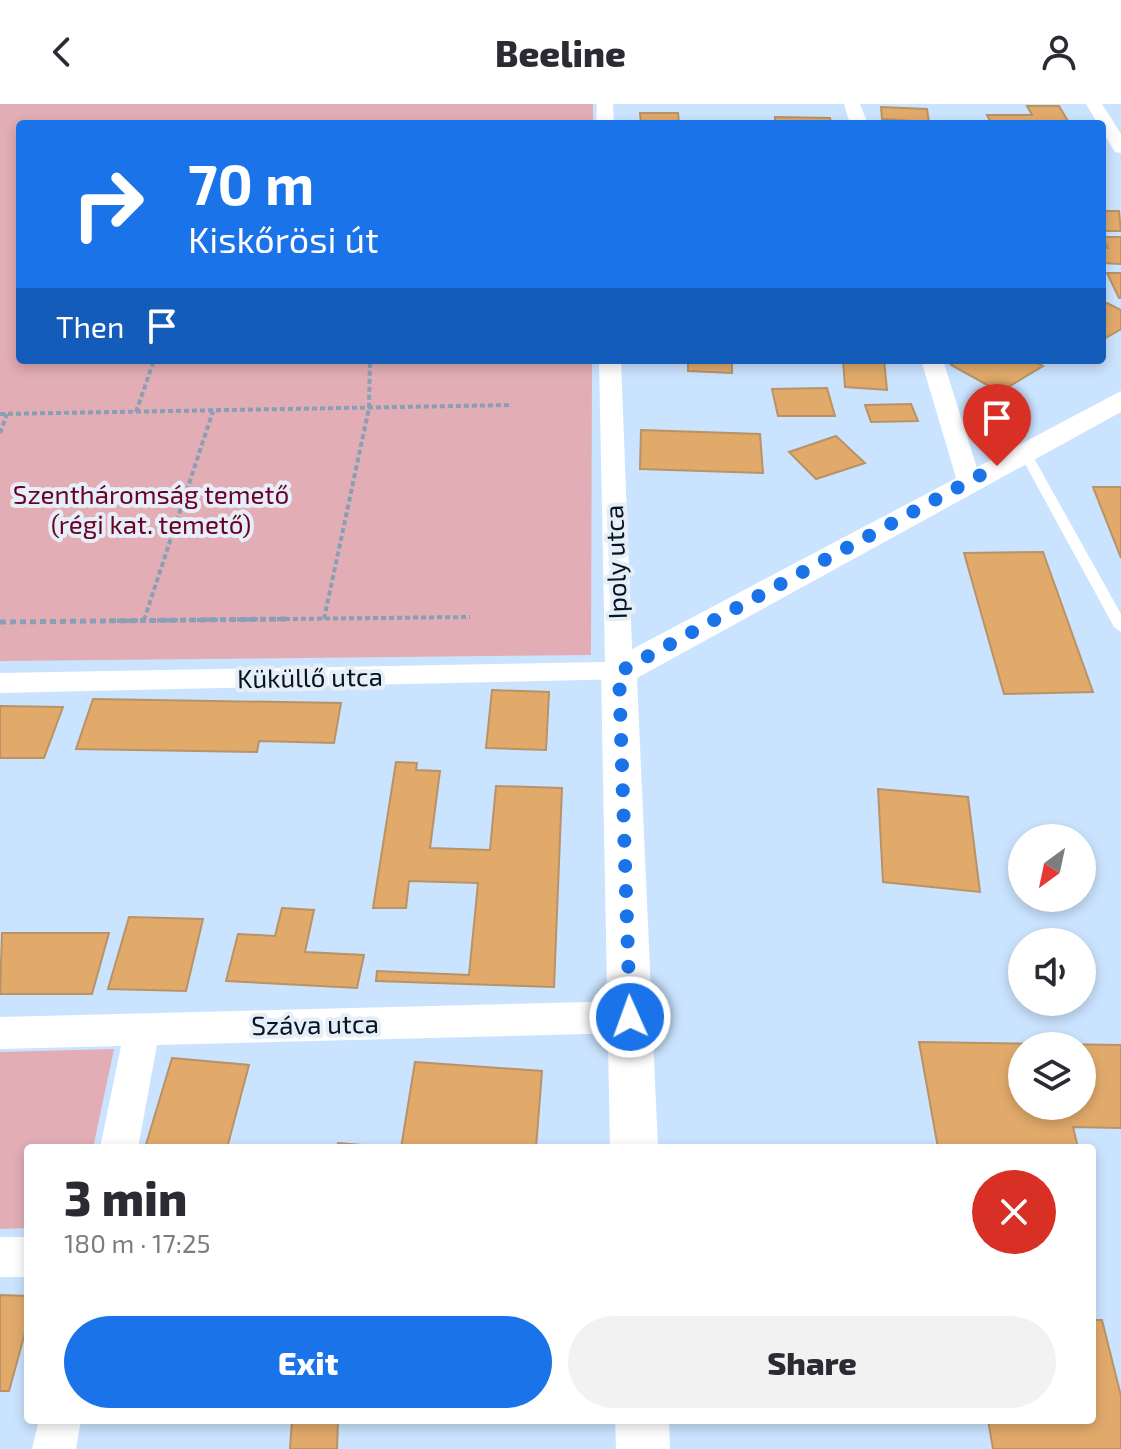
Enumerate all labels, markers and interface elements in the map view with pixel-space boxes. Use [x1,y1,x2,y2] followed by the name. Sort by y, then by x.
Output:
[40,30,84,74] icon: back
[1037,30,1081,74] icon: person
[495,31,626,74] text: Beeline
[188,149,314,216] text: 70 m
[56,152,160,256] icon: right
[188,217,379,260] text: Kiskőrösi út
[140,304,184,348] icon: arrive
[56,308,124,344] text: Then
[963,384,1031,466] pin
[975,396,1019,440] icon: arrive
[13,478,289,539] park label: Szentháromság temető (régi kat. temető)
[597,504,632,620] street label: Ipoly utca
[237,660,383,693] street label: Küküllő utca
[1008,824,1096,912] north arrow
[1008,824,1096,1120] map controls
[1008,928,1096,1016] button: sound
[588,975,672,1059] position arrow
[251,1007,379,1040] street label: Száva utca
[1008,1032,1096,1120] button: layers
[64,1168,187,1226] text: 3 min
[972,1170,1056,1254] button: close
[64,1227,210,1258] text: 180 m · 17:25
[64,1316,552,1408] button: Exit
[568,1316,1056,1408] button: Share

